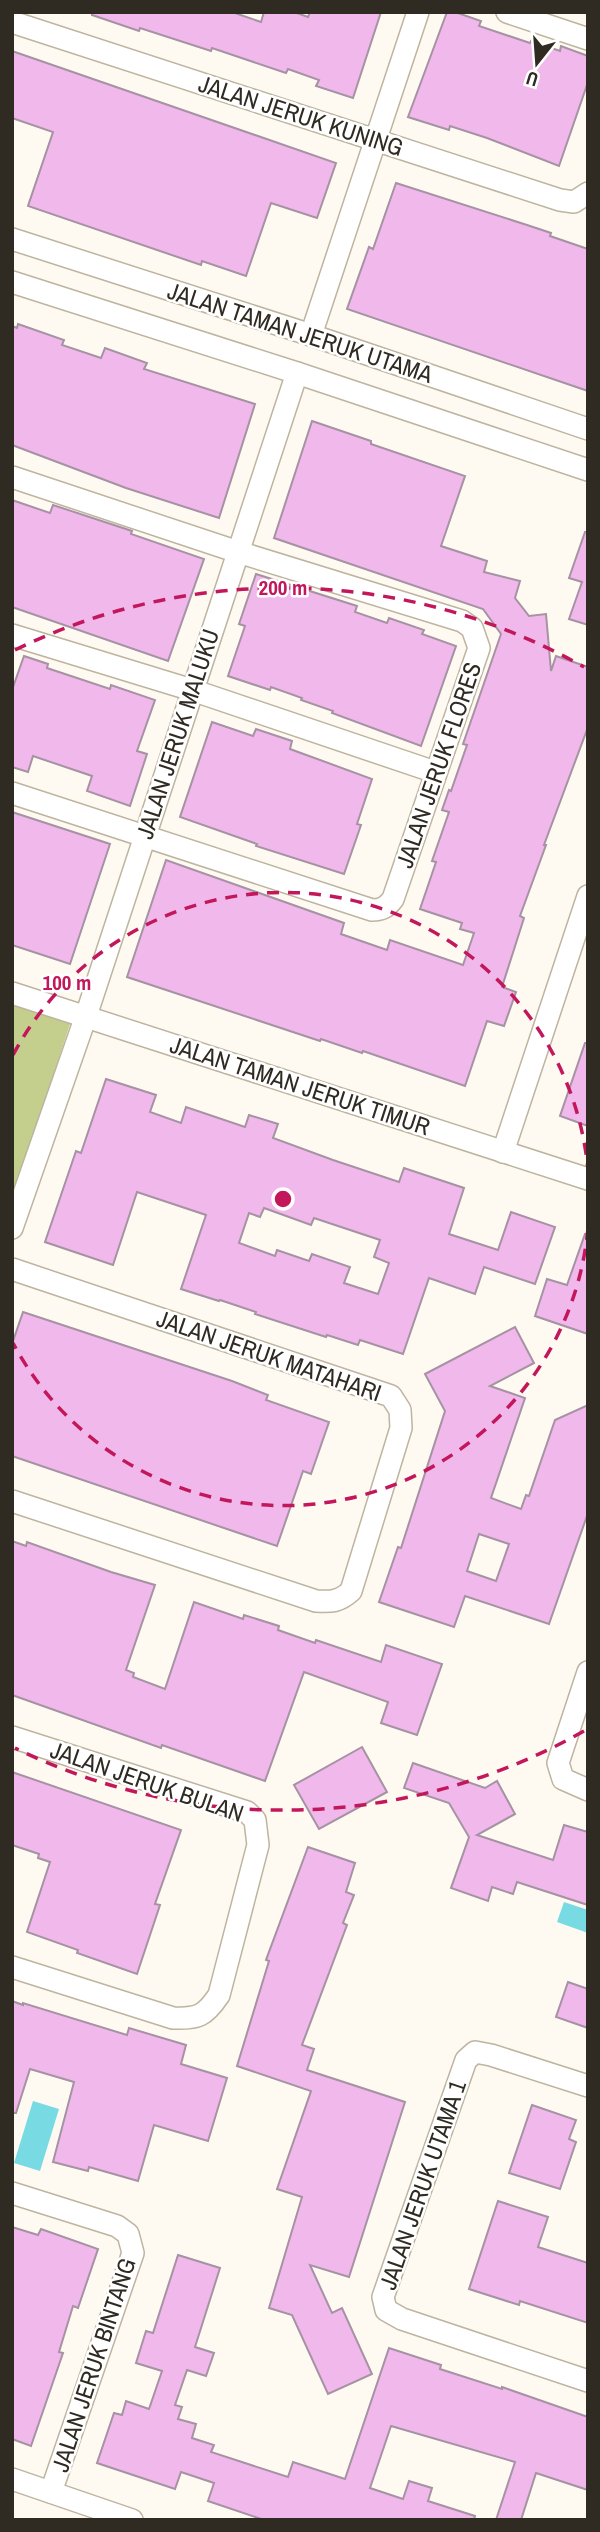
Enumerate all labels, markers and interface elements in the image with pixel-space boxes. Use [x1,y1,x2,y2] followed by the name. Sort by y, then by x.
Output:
[502,28,572,98] north arrow
[523,65,541,93] text: U
[195,67,408,163] street label: JALAN JERUK KUNING
[164,274,438,390] street label: JALAN TAMAN JERUK UTAMA
[259,573,307,602] text: 200 m
[128,625,226,843] street label: JALAN JERUK MALUKU
[388,658,488,872] street label: JALAN JERUK FLORES
[43,968,91,997] text: 100 m
[166,1028,434,1142] street label: JALAN TAMAN JERUK TIMUR
[271,1187,295,1211] centre of rings
[153,1302,386,1409] street label: JALAN JERUK MATAHARI
[46,1733,248,1829] street label: JALAN JERUK BULAN
[371,2076,473,2294] street label: JALAN JERUK UTAMA 1
[43,2254,143,2476] street label: JALAN JERUK BINTANG

